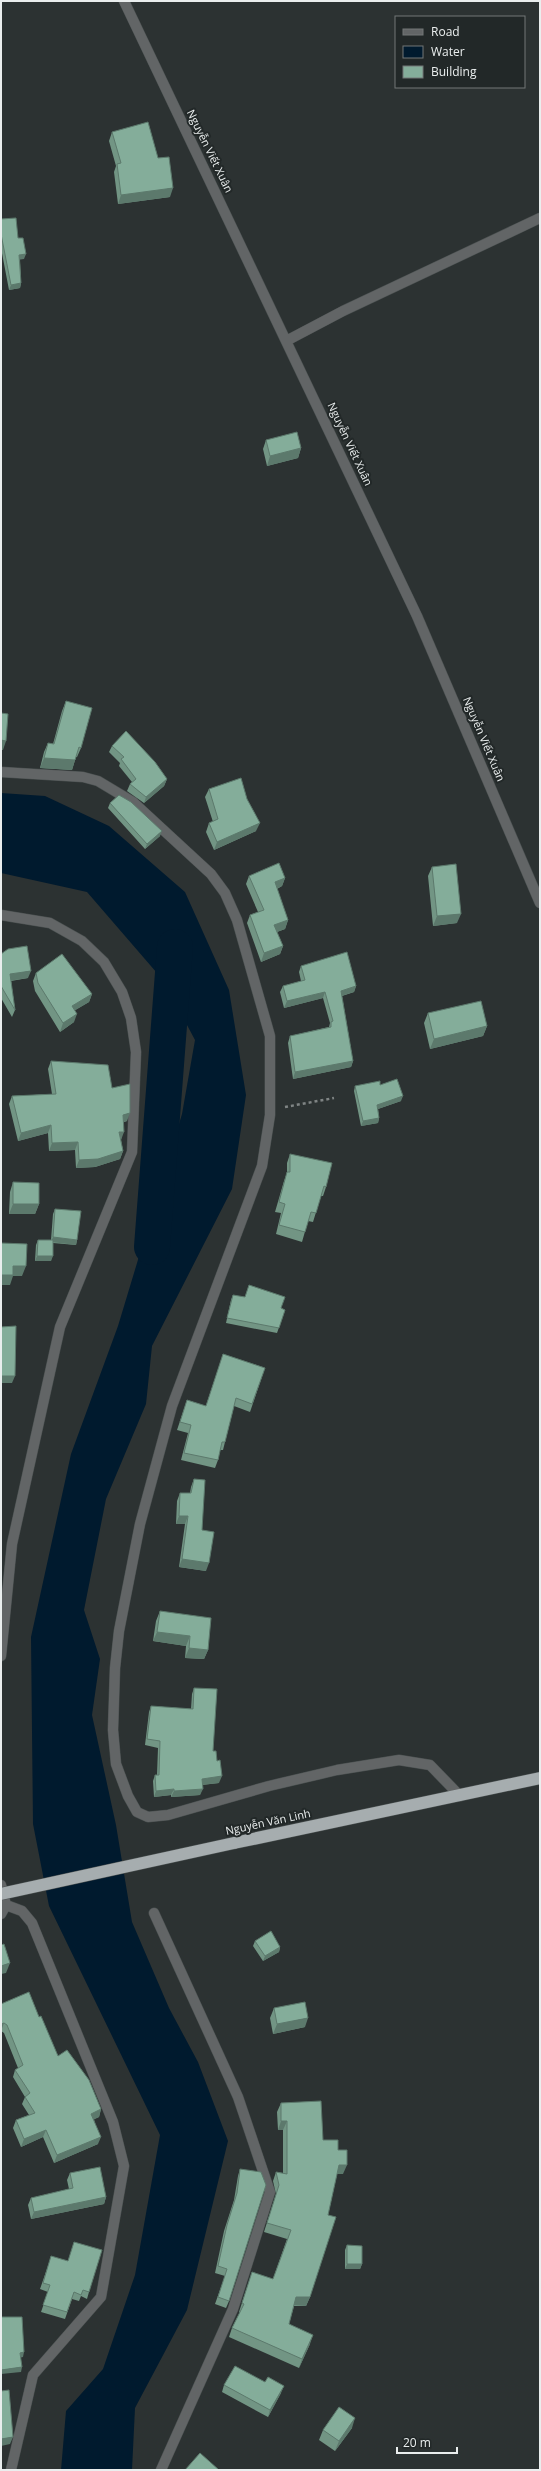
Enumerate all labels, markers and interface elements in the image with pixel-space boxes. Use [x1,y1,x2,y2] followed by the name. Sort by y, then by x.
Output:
[395,16,525,88] legend
[431,23,460,40] text: Road
[431,43,465,60] text: Water
[431,63,477,80] text: Building
[184,107,237,195] street label: Nguyễn Viết Xuân
[325,400,376,488] street label: Nguyễn Viết Xuân
[460,694,509,783] street label: Nguyễn Viết Xuân
[224,1805,312,1838] street label: Nguyễn Văn Linh
[397,2429,457,2455] scale bar
[403,2434,431,2451] text: 20 m

